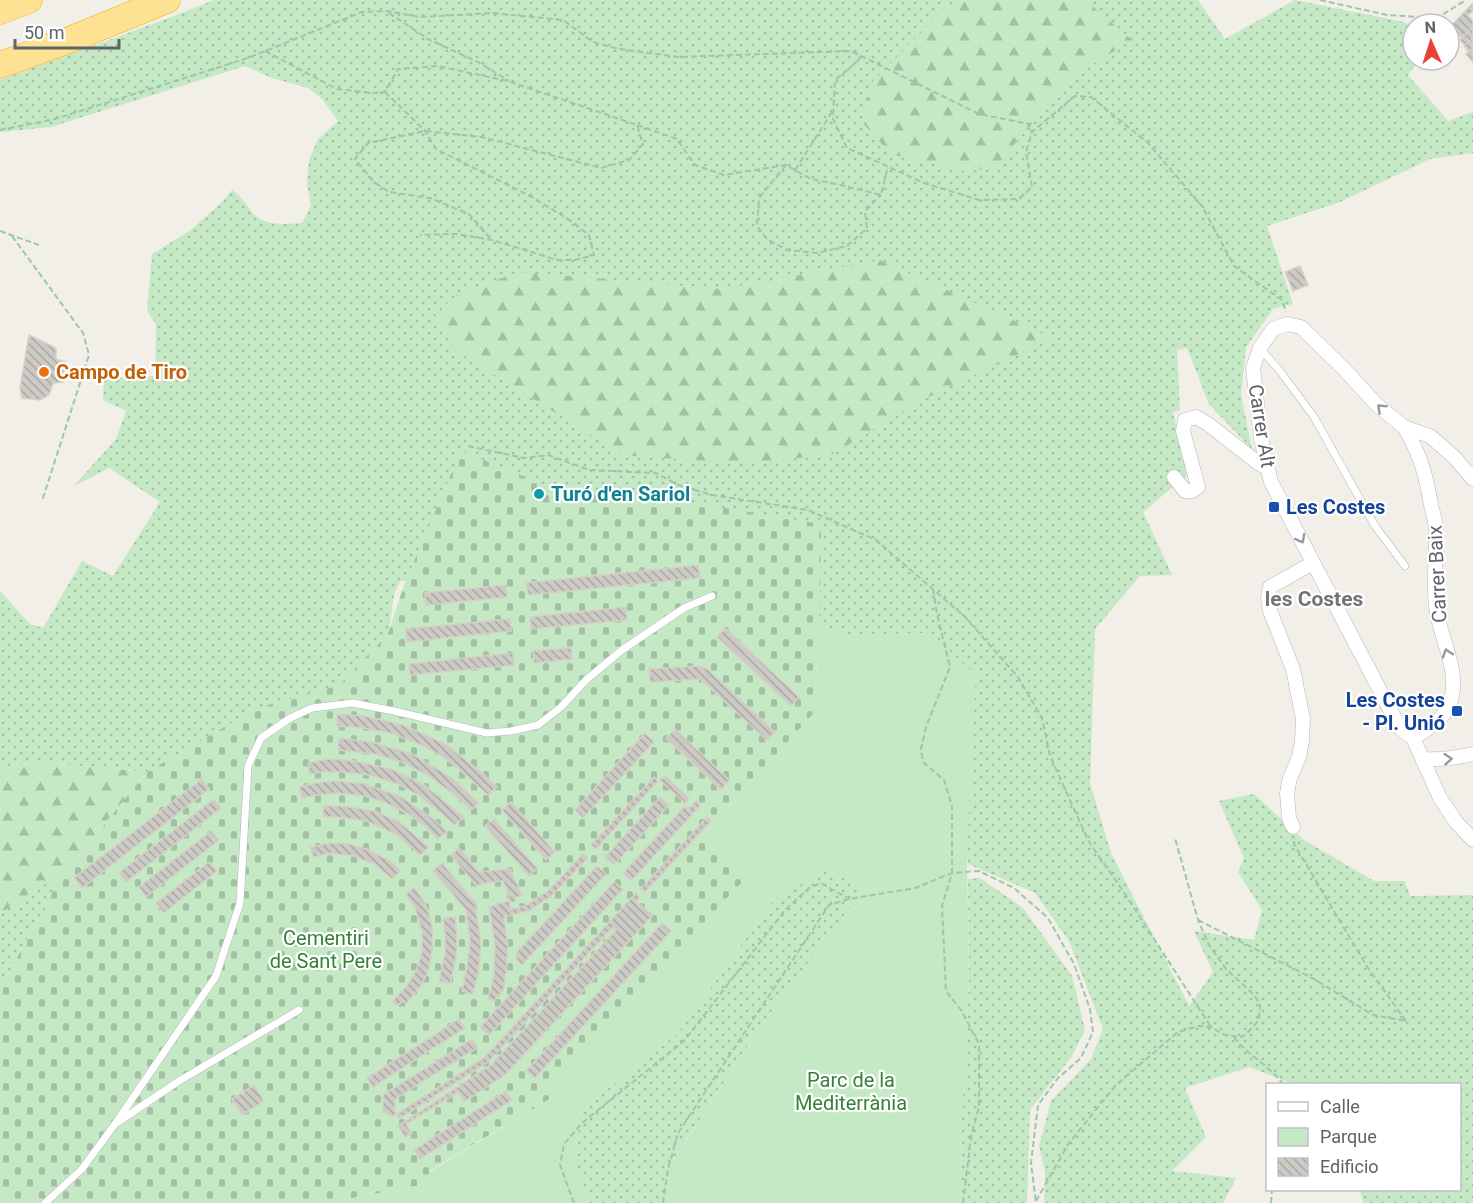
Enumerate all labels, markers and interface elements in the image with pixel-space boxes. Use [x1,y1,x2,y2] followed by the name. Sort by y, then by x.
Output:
[15,12,118,50] scale bar
[1401,12,1461,72] north arrow
[1424,18,1436,37] text: N
[24,22,64,43] text: 50 m
[56,360,187,384] place label: Campo de Tiro
[37,365,51,379] marker: Campo de Tiro
[1244,383,1280,469] street label: Carrer Alt
[1378,404,1388,415] one-way arrow
[551,482,690,506] place label: Turó d'en Sariol
[532,487,546,501] marker: Turó d'en Sariol
[1286,495,1385,519] place label: Les Costes
[1267,500,1281,514] marker: Les Costes
[1422,524,1452,623] street label: Carrer Baix
[1294,533,1305,544] one-way arrow
[1265,587,1363,611] district label: les Costes
[1442,648,1454,659] one-way arrow
[1346,688,1445,735] place label: Les Costes - Pl. Unió
[1450,704,1464,718] marker: Les Costes - Pl. Unió
[1443,753,1452,766] one-way arrow
[270,926,382,973] park label: Cementiri de Sant Pere
[795,1068,907,1115] park label: Parc de la Mediterrània
[1266,1083,1461,1191] legend
[1320,1096,1360,1117] text: Calle
[1320,1126,1377,1147] text: Parque
[1320,1156,1379,1177] text: Edificio

